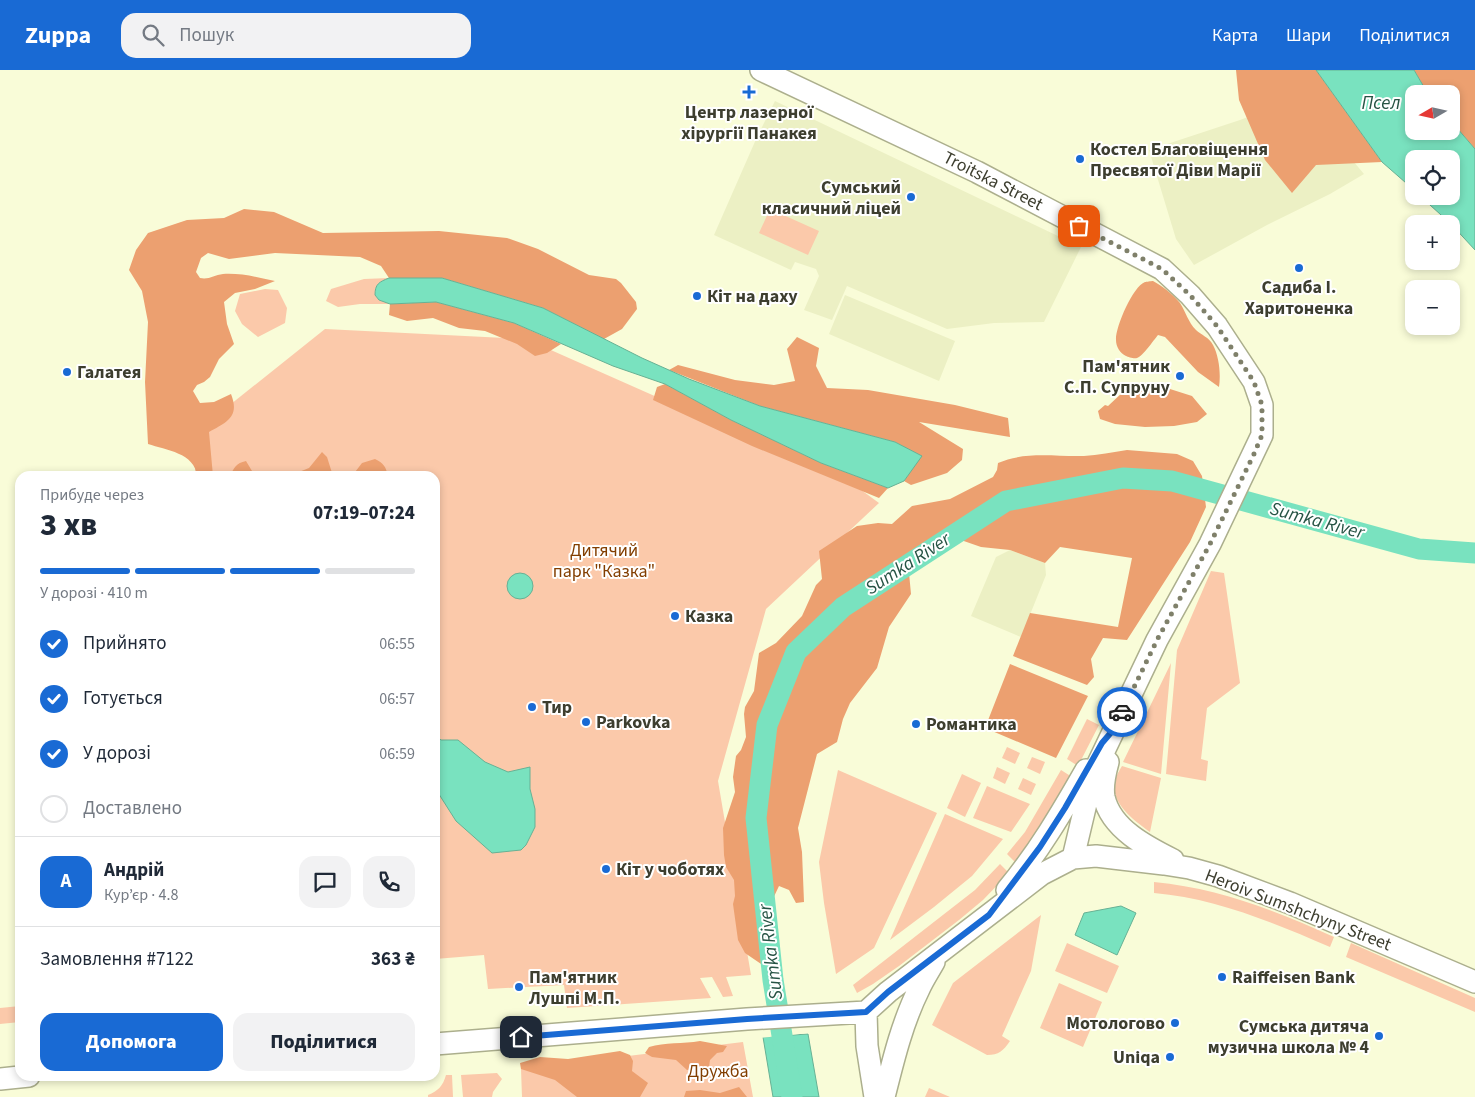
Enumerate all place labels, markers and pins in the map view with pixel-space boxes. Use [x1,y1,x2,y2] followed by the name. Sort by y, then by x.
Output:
[742,85,756,99] marker: Центр лазерної хірургії Панакея
[681,100,817,146] place label: Центр лазерної хірургії Панакея
[1090,137,1268,183] place label: Костел Благовіщення Пресвятої Діви Марії
[1074,153,1086,165] marker: Костел Благовіщення Пресвятої Діви Марії
[762,175,901,221] place label: Сумський класичний ліцей
[905,191,917,203] marker: Сумський класичний ліцей
[1058,205,1100,247] pin
[1293,262,1305,274] marker: Садиба І. Харитоненка
[1245,275,1353,321] place label: Садиба І. Харитоненка
[707,284,798,309] place label: Кіт на даху
[691,290,703,302] marker: Кіт на даху
[1064,354,1171,400] place label: Пам'ятник С.П. Супруну
[77,360,141,385] place label: Галатея
[61,366,73,378] marker: Галатея
[1174,370,1186,382] marker: Пам'ятник С.П. Супруну
[685,604,733,629] place label: Казка
[669,610,681,622] marker: Казка
[542,695,572,720] place label: Тир
[526,701,538,713] marker: Тир
[596,710,671,735] place label: Parkovka
[926,712,1017,737] place label: Романтика
[580,716,592,728] marker: Parkovka
[910,718,922,730] marker: Романтика
[616,857,724,882] place label: Кіт у чоботях
[600,863,612,875] marker: Кіт у чоботях
[528,965,620,1011] place label: Пам'ятник Лушпі М.П.
[1232,965,1355,990] place label: Raiffeisen Bank
[1216,971,1228,983] marker: Raiffeisen Bank
[513,981,525,993] marker: Пам'ятник Лушпі М.П.
[1066,1011,1165,1036] place label: Мотологово
[1208,1014,1369,1060] place label: Сумська дитяча музична школа № 4
[500,1016,542,1058] pin
[1169,1017,1181,1029] marker: Мотологово
[1373,1030,1385,1042] marker: Сумська дитяча музична школа № 4
[1113,1045,1160,1070] place label: Uniqa
[1164,1051,1176,1063] marker: Uniqa

